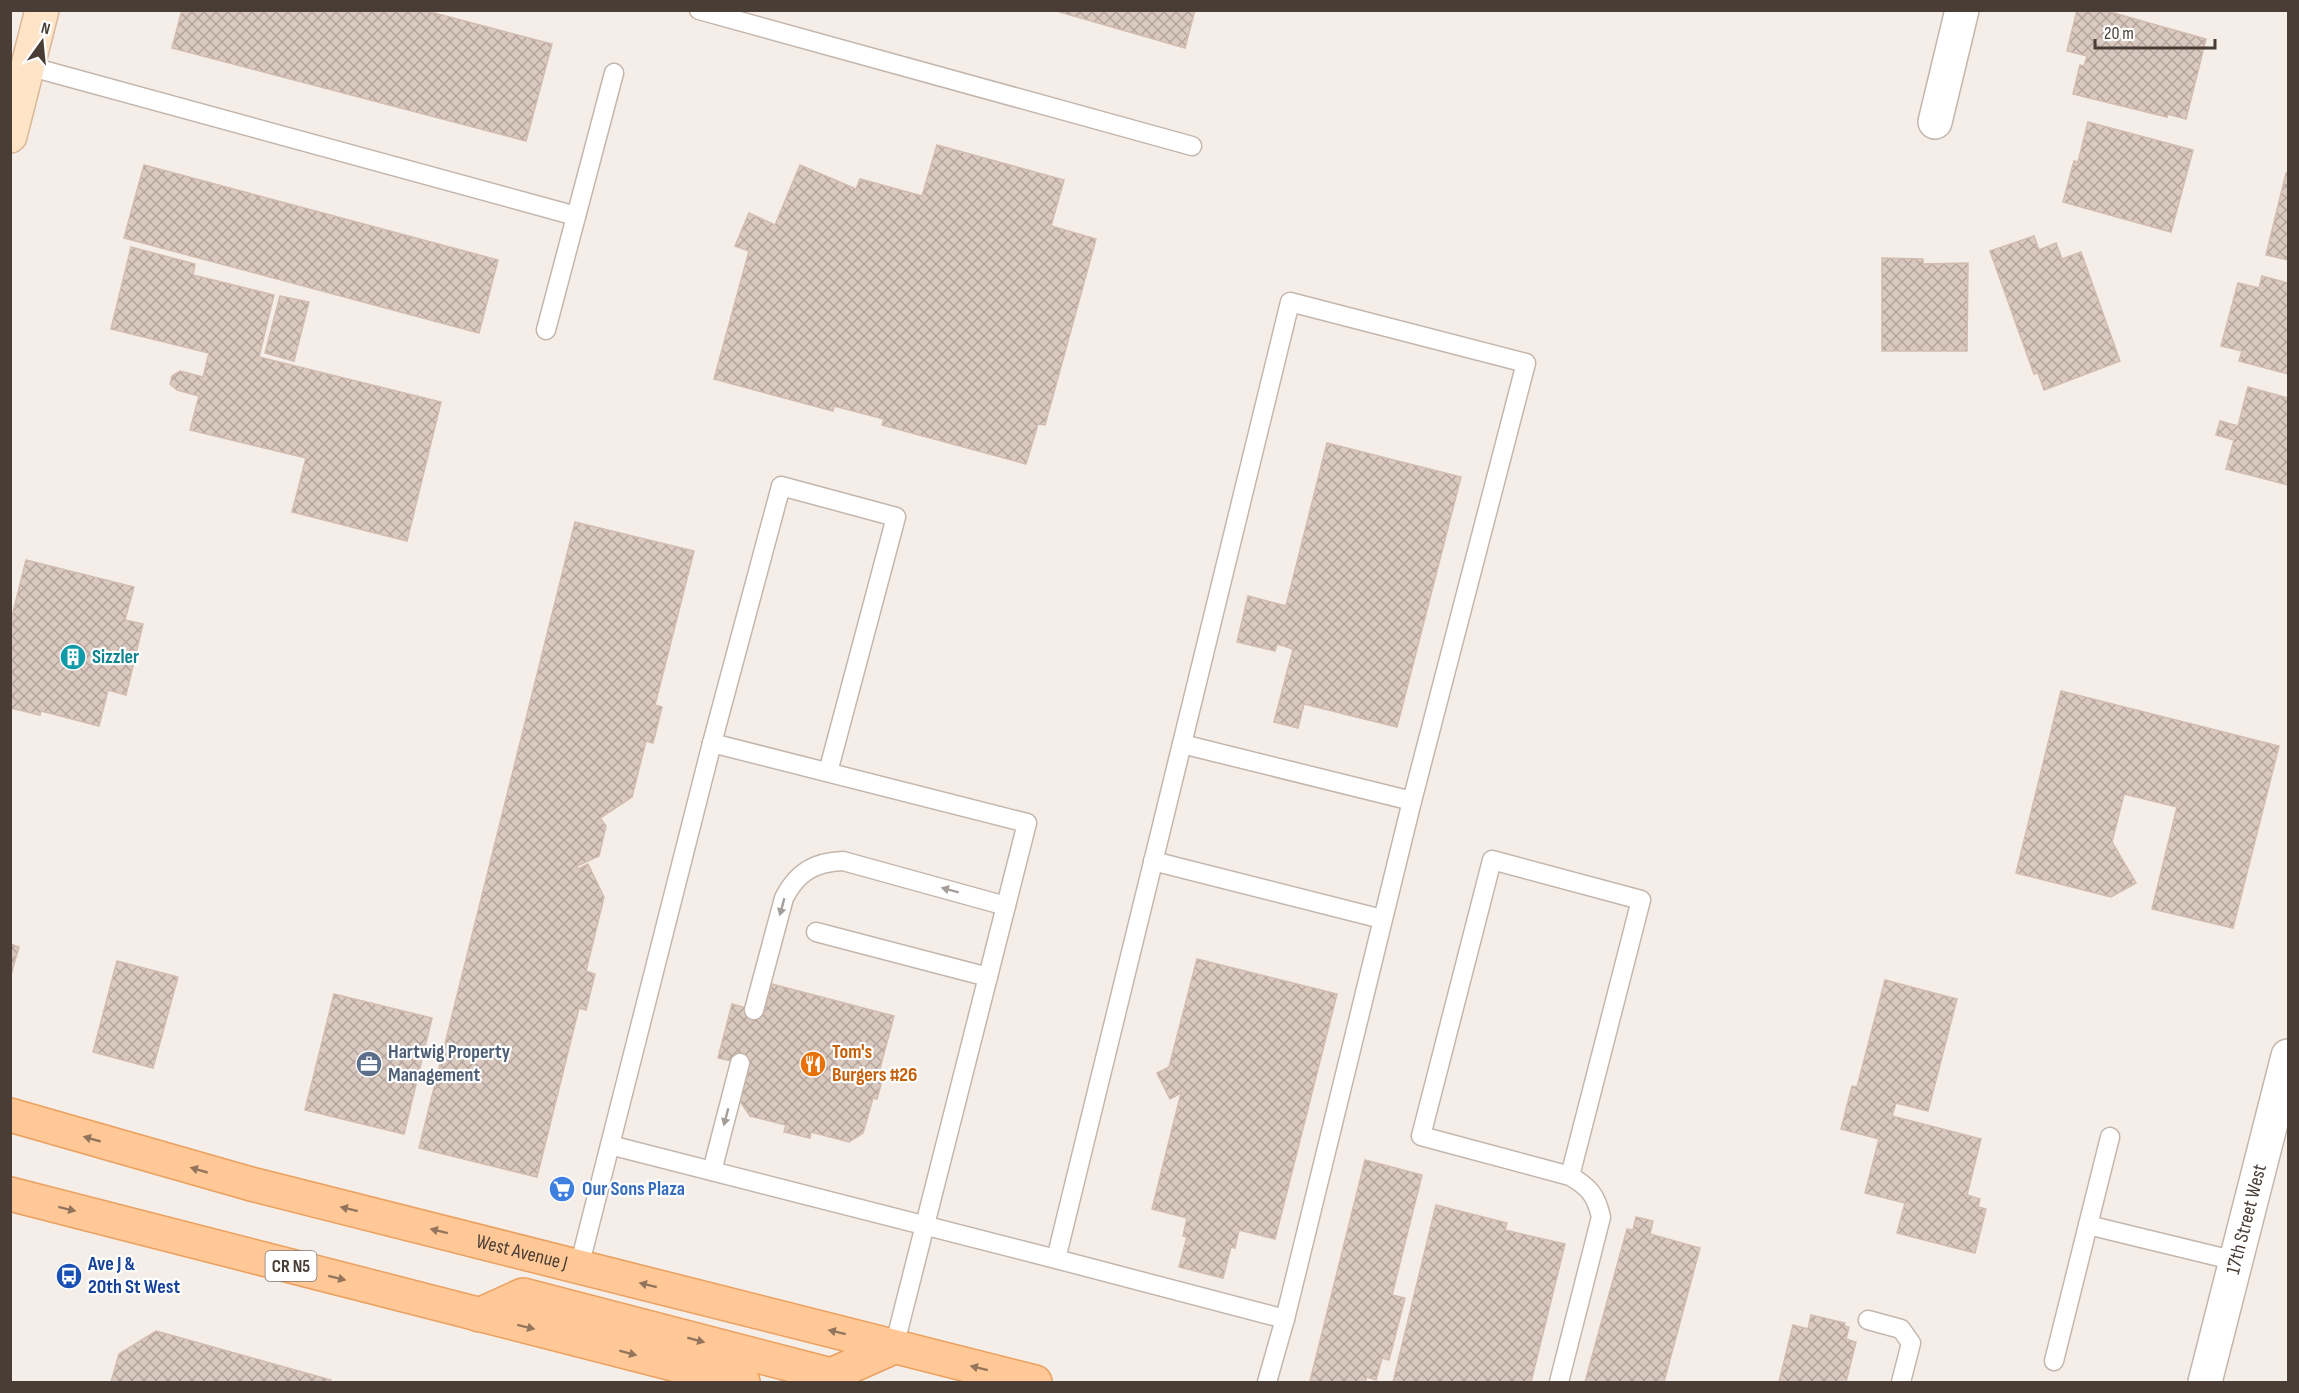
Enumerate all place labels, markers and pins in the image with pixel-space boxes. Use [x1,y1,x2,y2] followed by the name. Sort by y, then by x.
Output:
[58,642,88,672] building icon: Sizzler
[92,645,139,669] place label: Sizzler
[388,1040,511,1087] place label: Hartwig Property Management
[832,1040,918,1087] place label: Tom's Burgers #26
[354,1049,384,1079] office icon: Hartwig Property Management
[798,1049,828,1079] restaurant icon: Tom's Burgers #26
[547,1174,577,1204] supermarket icon: Our Sons Plaza
[582,1177,685,1201] place label: Our Sons Plaza
[87,1252,180,1299] place label: Ave J & 20th St West
[54,1261,84,1291] bus stop icon: Ave J & 20th St West

